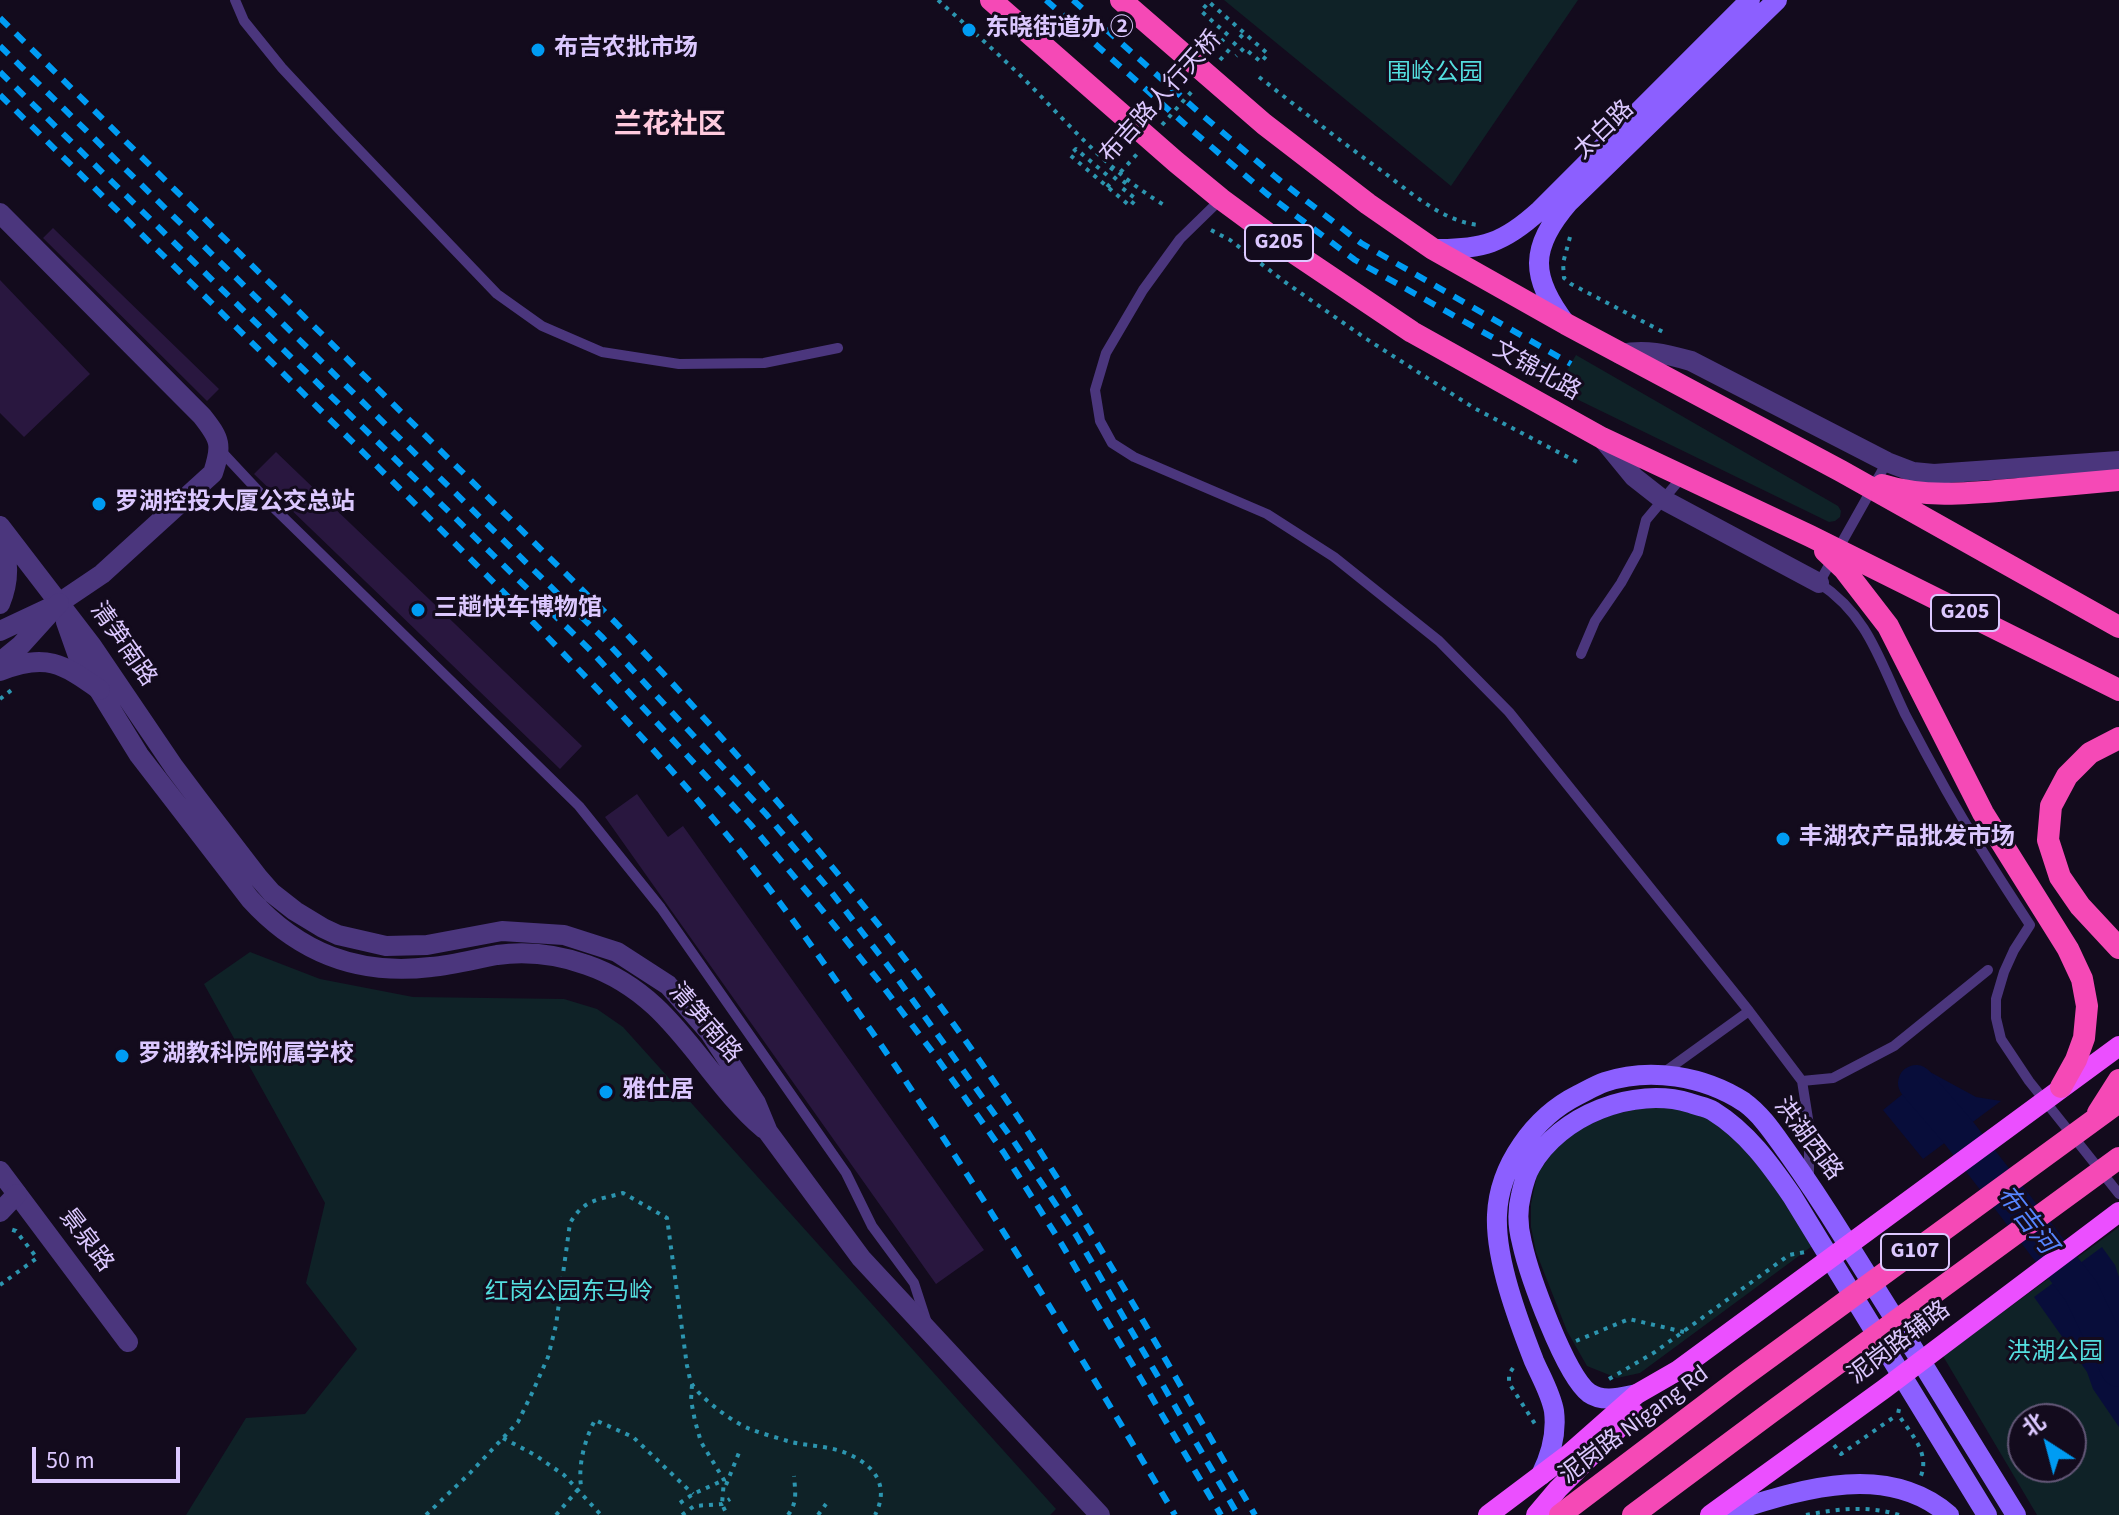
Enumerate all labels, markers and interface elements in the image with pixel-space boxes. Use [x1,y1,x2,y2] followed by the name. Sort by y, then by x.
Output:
[985,16,1134,44] place label: 东晓街道办 ②
[960,21,978,39] marker: 东晓街道办 ②
[1095,26,1229,170] street label: 布吉路人行天桥
[554,36,698,64] place label: 布吉农批市场
[529,41,547,59] marker: 布吉农批市场
[1387,61,1483,89] park label: 围岭公园
[1569,96,1641,166] street label: 太白路
[614,110,726,144] district label: 兰花社区
[1245,225,1313,261] road number: G205
[1487,336,1585,408] street label: 文锦北路
[115,490,355,518] place label: 罗湖控投大厦公交总站
[90,495,108,513] marker: 罗湖控投大厦公交总站
[1931,595,1999,631] road number: G205
[434,596,602,624] place label: 三趟快车博物馆
[83,597,161,693] street label: 清笋南路
[409,601,427,619] marker: 三趟快车博物馆
[1799,825,2015,853] place label: 丰湖农产品批发市场
[1774,830,1792,848] marker: 丰湖农产品批发市场
[662,978,746,1070] street label: 清笋南路
[138,1042,354,1070] place label: 罗湖教科院附属学校
[113,1047,131,1065] marker: 罗湖教科院附属学校
[622,1078,694,1106] place label: 雅仕居
[597,1083,615,1101] marker: 雅仕居
[1767,1093,1847,1187] street label: 洪湖西路
[1989,1181,2061,1261] water label: 布吉河
[52,1204,118,1278] street label: 景泉路
[1881,1234,1949,1270] road number: G107
[485,1280,653,1308] park label: 红岗公园东马岭
[1843,1296,1957,1392] street label: 泥岗路辅路
[2007,1340,2103,1368] park label: 洪湖公园
[1555,1361,1715,1491] street label: 泥岗路 Nigang Rd
[2007,1403,2087,1483] north arrow
[2016,1406,2052,1445] text: 北
[36,1431,184,1481] scale bar
[46,1443,95,1478] text: 50 m

